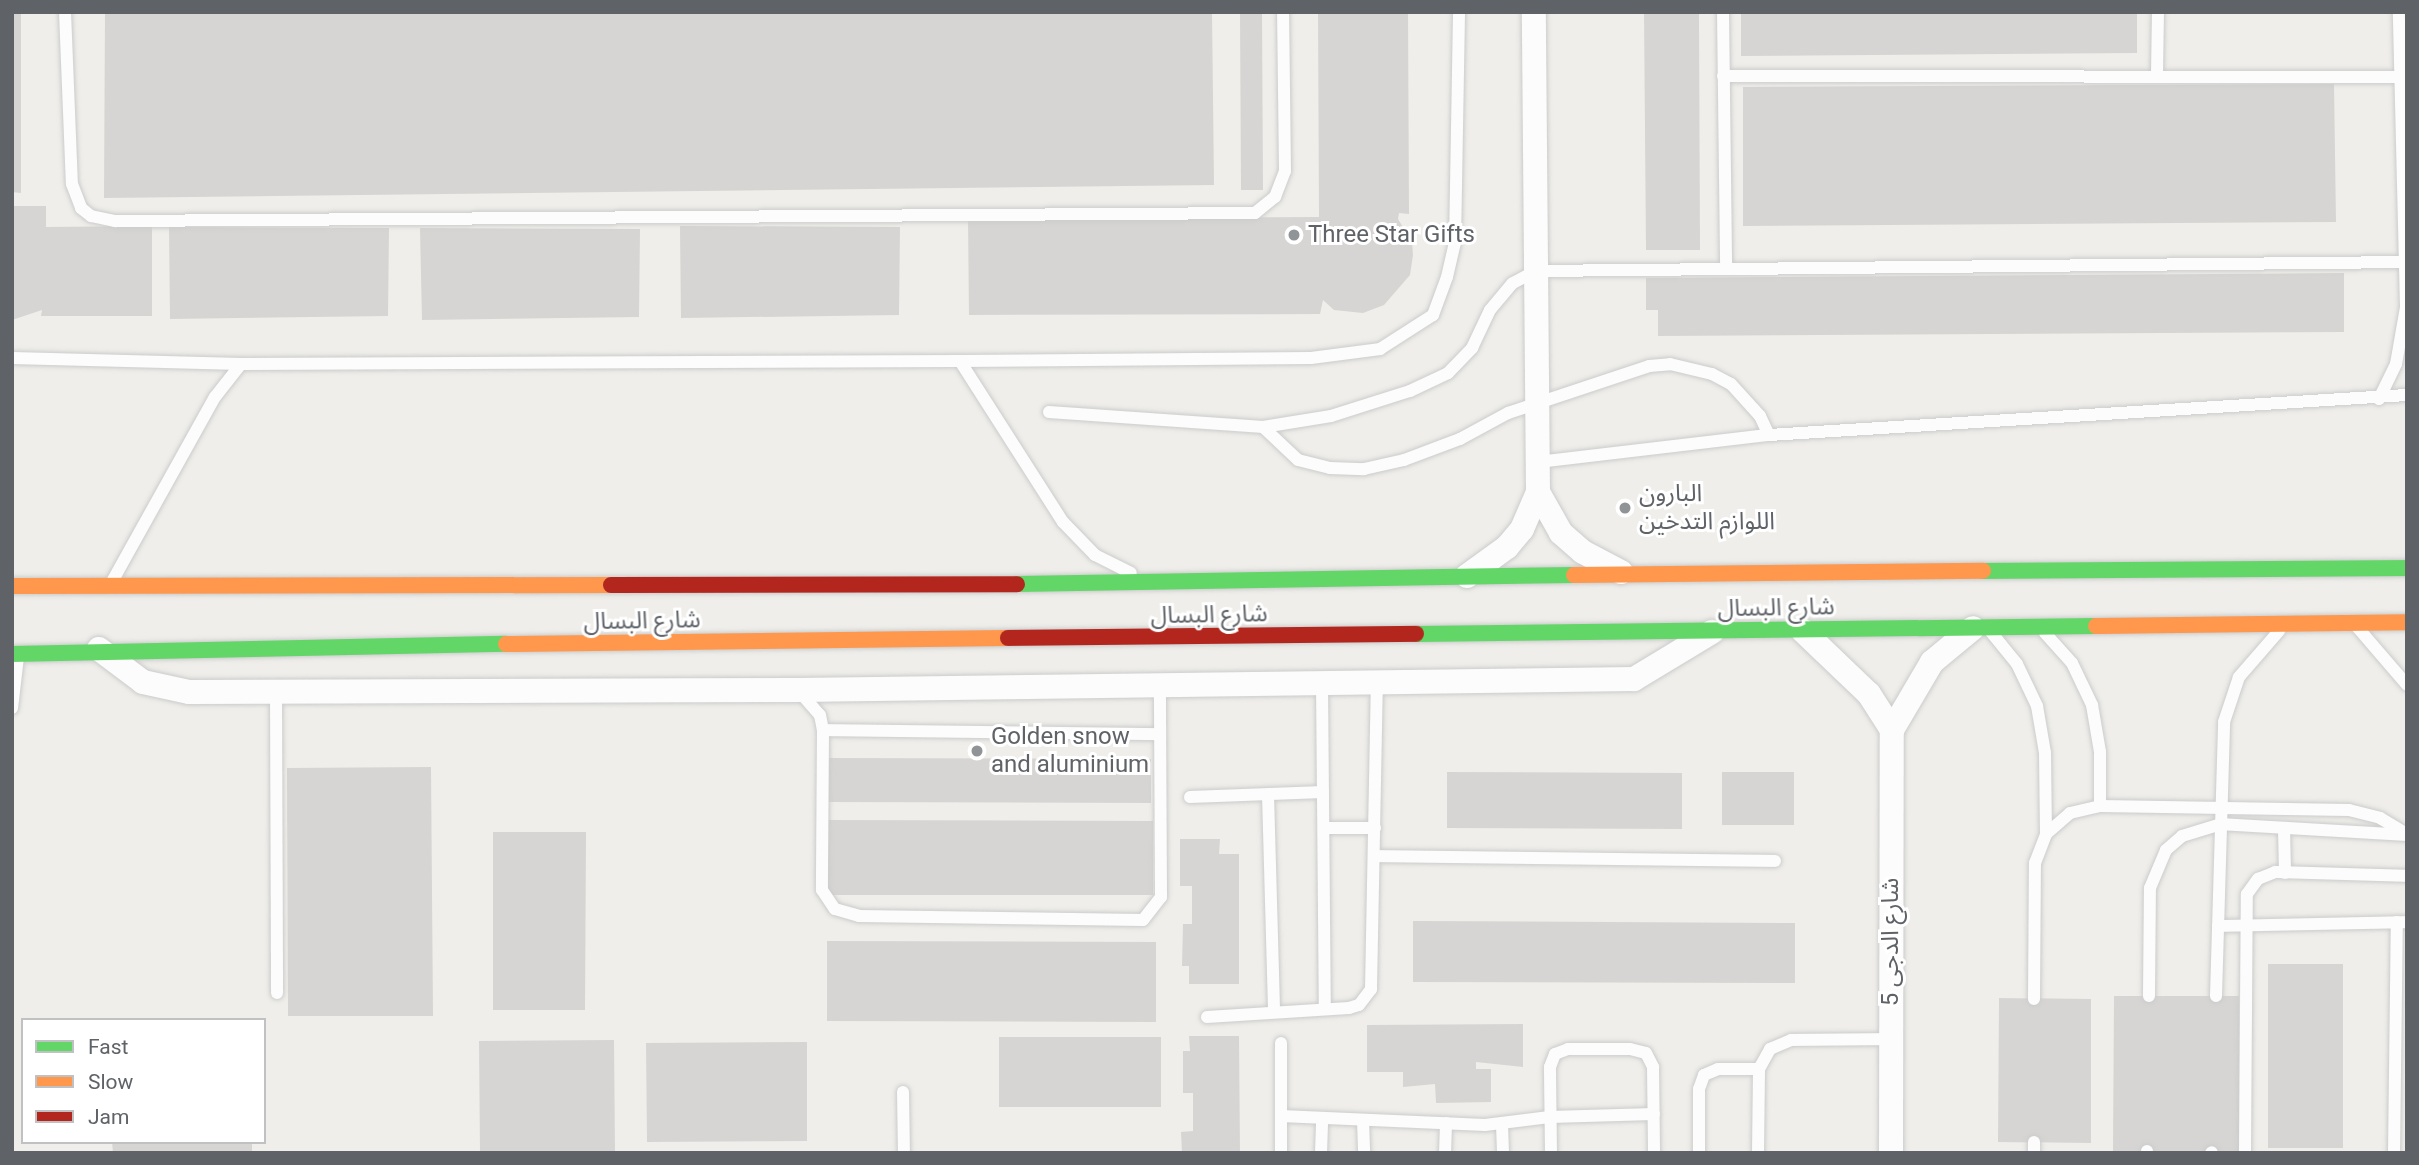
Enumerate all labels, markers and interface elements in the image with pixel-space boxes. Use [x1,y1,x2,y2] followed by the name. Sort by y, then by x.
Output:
[1308,221,1475,249] place label: Three Star Gifts
[1286,227,1302,243] marker: Three Star Gifts
[1639,480,1775,536] place label: البارون اللوازم التدخين
[1617,500,1633,516] marker: البارون اللوازم التدخين
[1717,593,1835,623] street label: شارع البسال
[1150,600,1268,630] street label: شارع البسال
[583,606,701,636] street label: شارع البسال
[991,723,1149,779] place label: Golden snow and aluminium
[969,743,985,759] marker: Golden snow and aluminium
[1877,878,1905,1006] street label: شارع الدجى 5
[21,1018,266,1144] legend
[88,1035,128,1059] text: Fast
[88,1070,133,1094] text: Slow
[88,1105,129,1129] text: Jam

